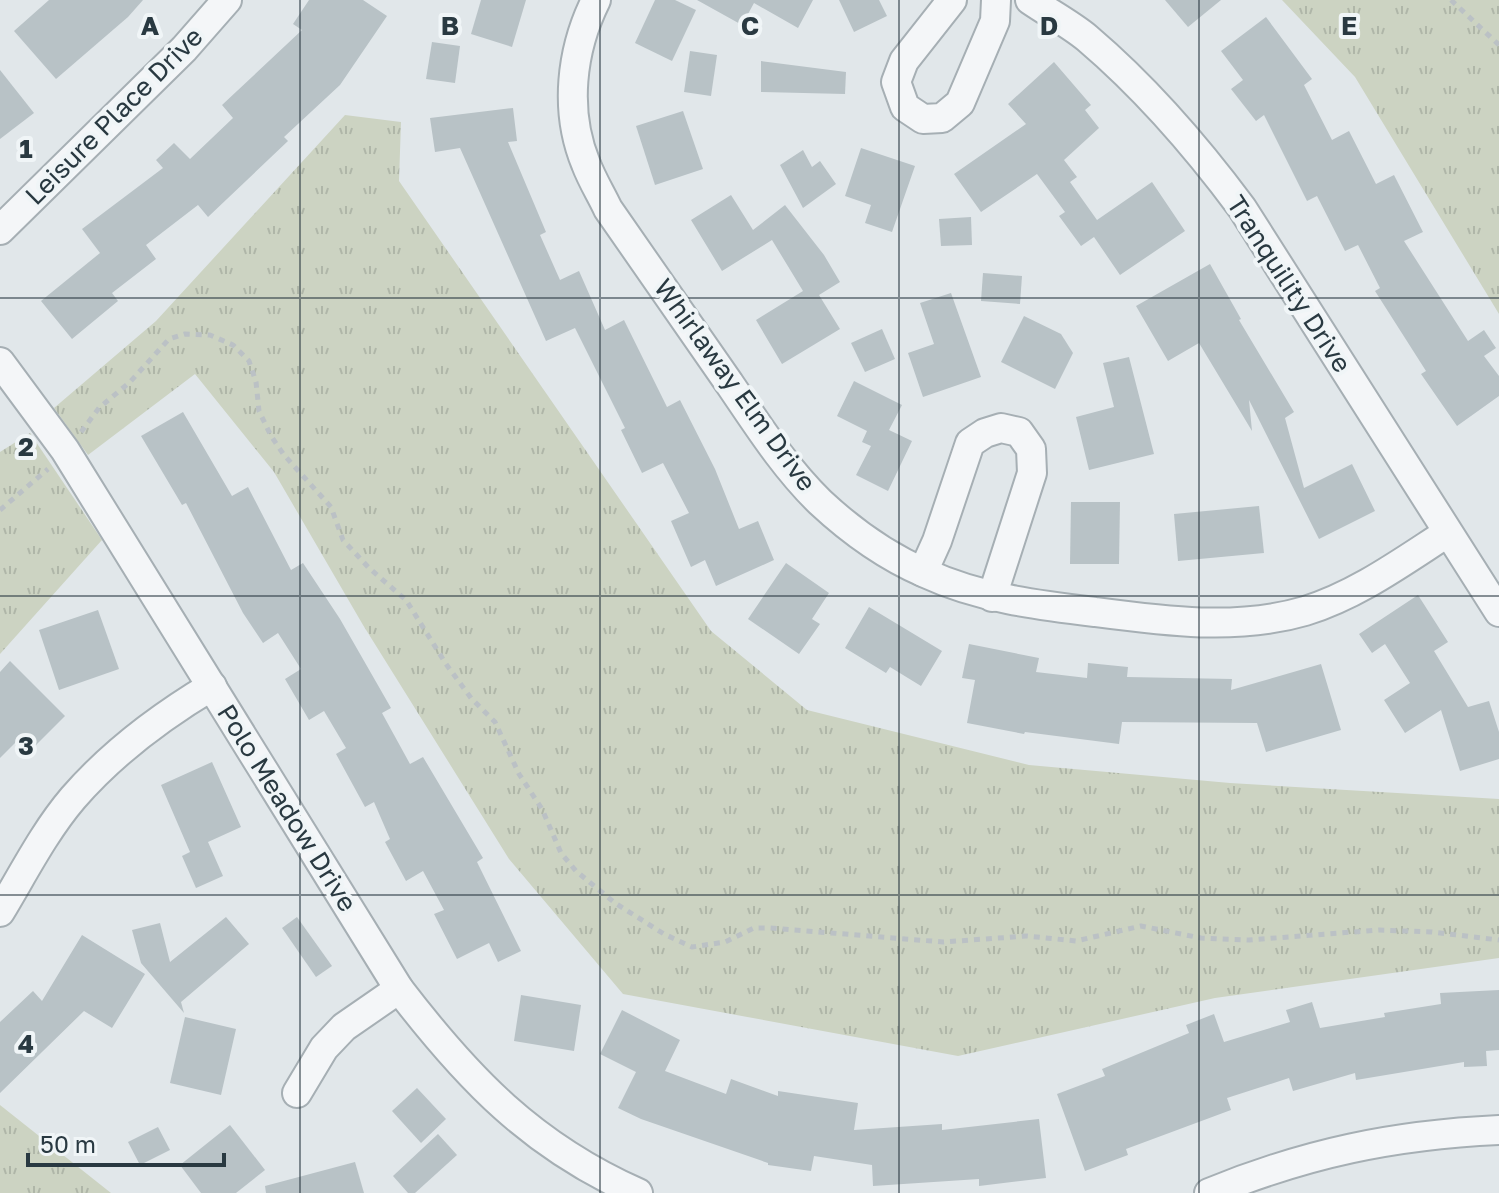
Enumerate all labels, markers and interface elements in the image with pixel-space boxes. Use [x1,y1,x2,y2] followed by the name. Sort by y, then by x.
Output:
[141,10,160,41] text: A
[441,10,459,41] text: B
[741,10,759,41] text: C
[1040,10,1058,41] text: D
[1341,10,1357,41] text: E
[19,21,209,211] street label: Leisure Place Drive
[19,133,33,164] text: 1
[1221,189,1358,378] street label: Tranquility Drive
[648,273,823,497] street label: Whirlaway Elm Drive
[18,431,34,462] text: 2
[211,699,364,917] street label: Polo Meadow Drive
[18,730,34,761] text: 3
[18,1028,34,1059] text: 4
[28,1117,224,1167] scale bar
[40,1129,96,1158] text: 50 m

